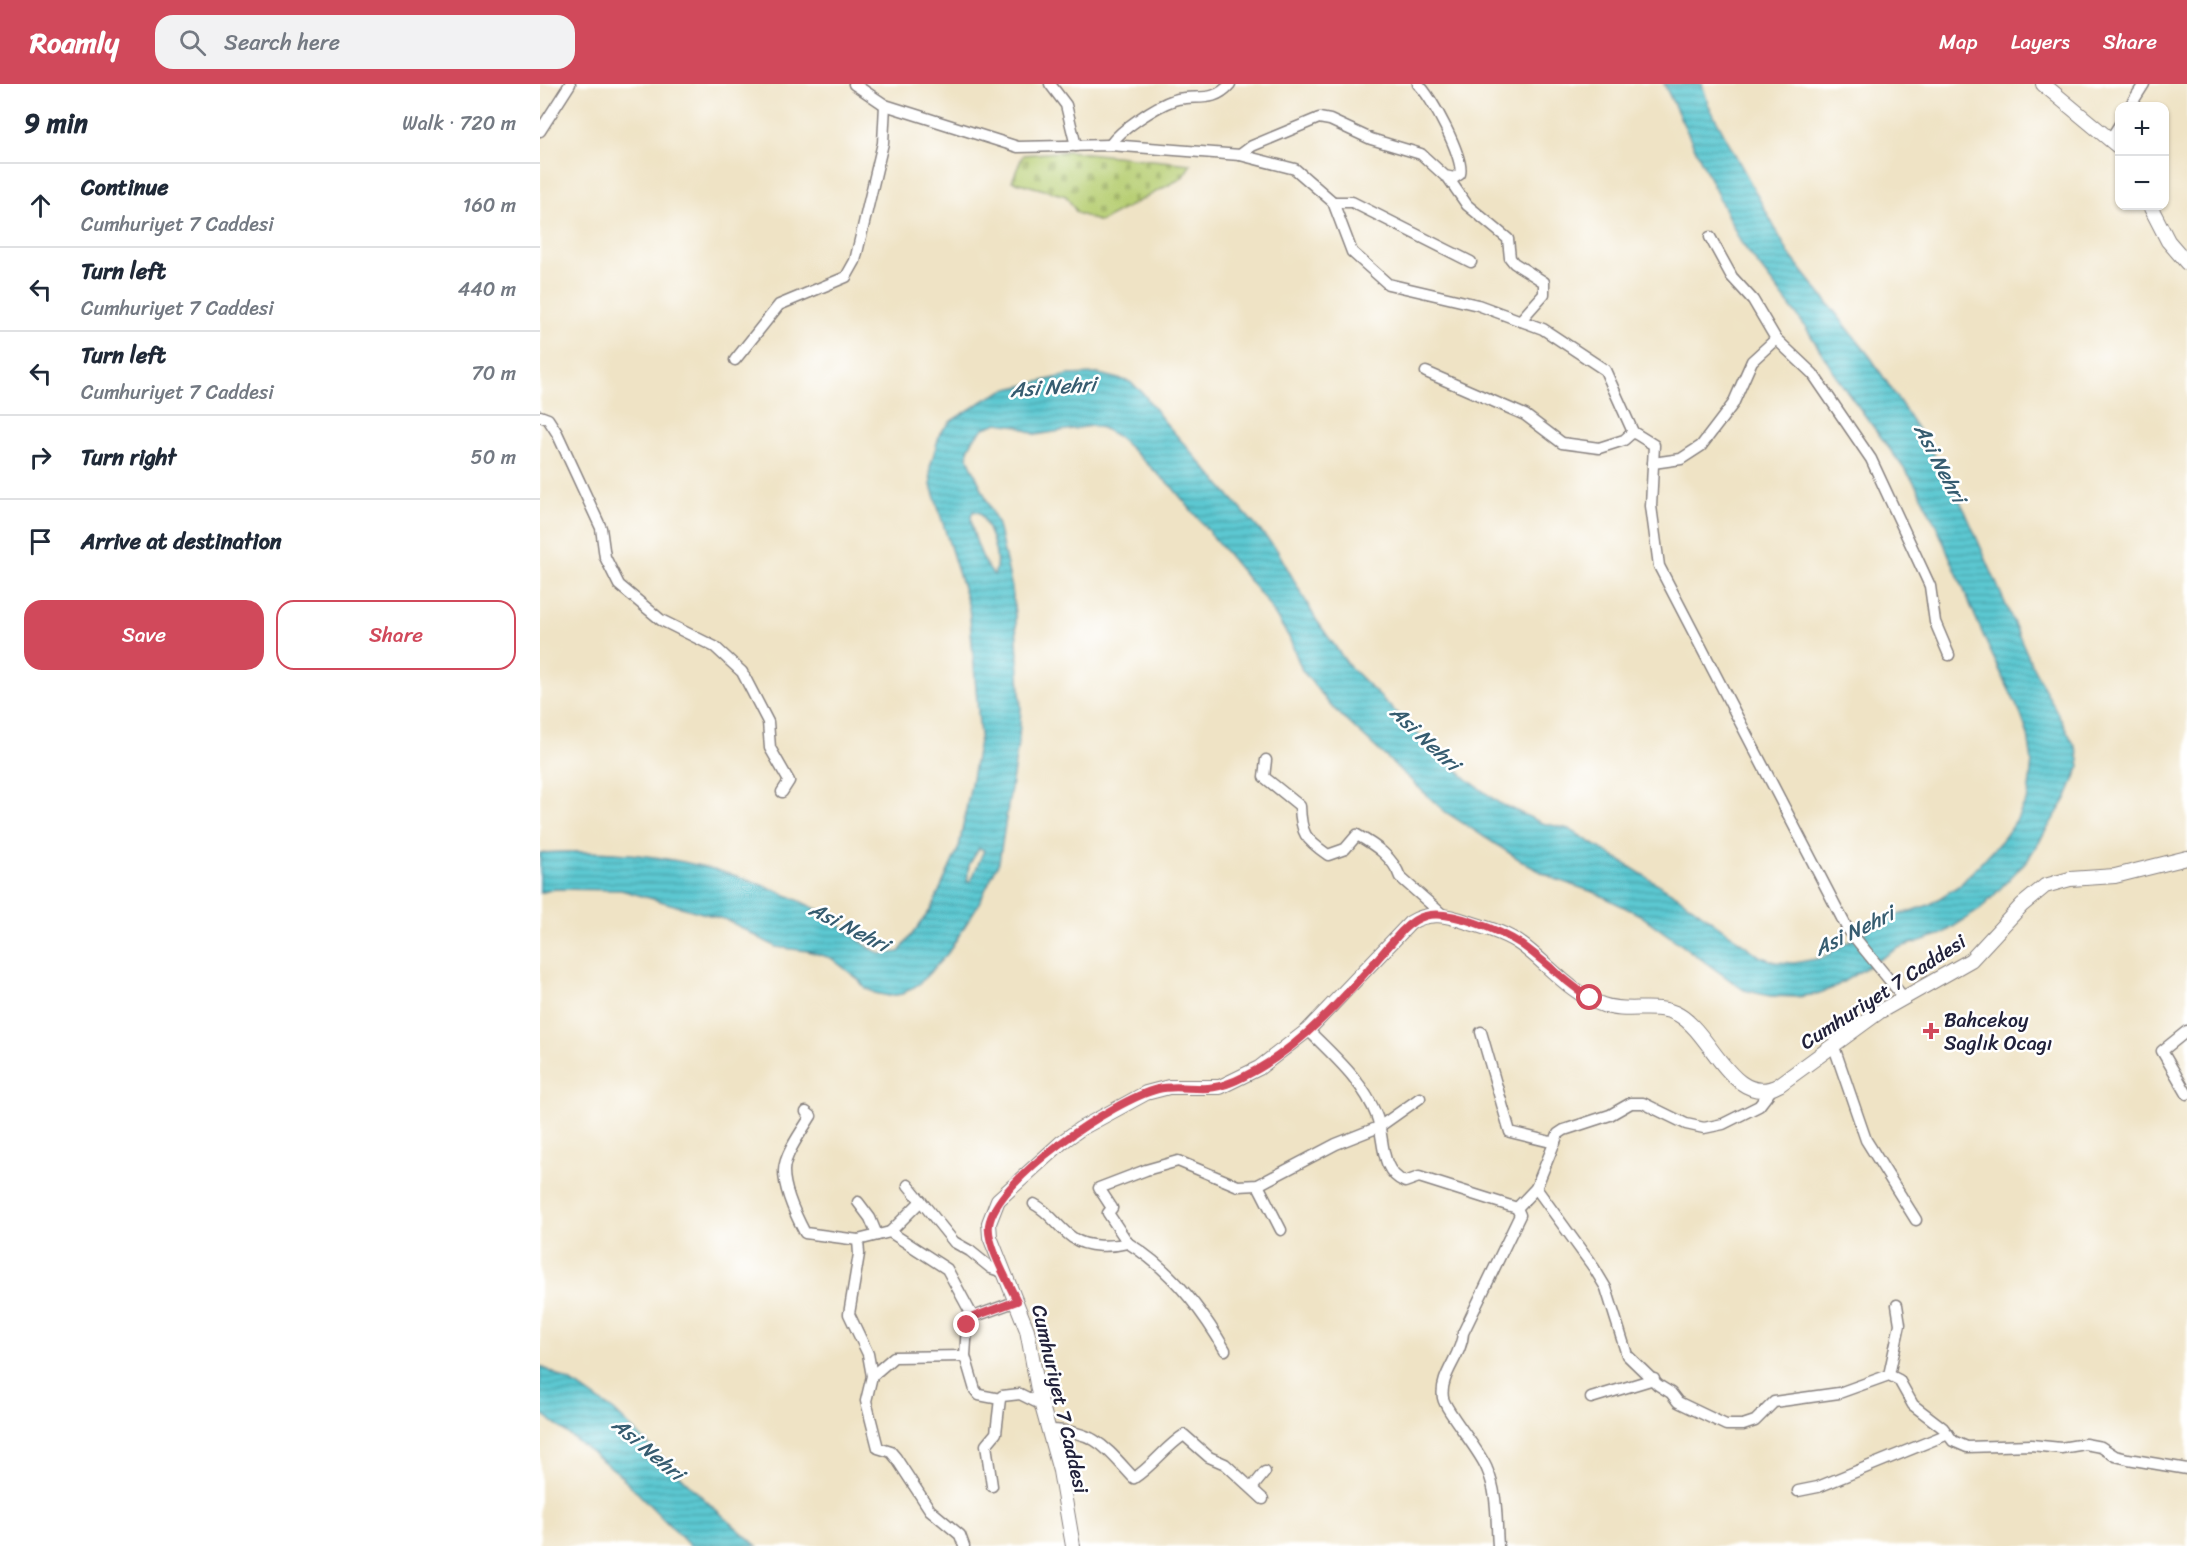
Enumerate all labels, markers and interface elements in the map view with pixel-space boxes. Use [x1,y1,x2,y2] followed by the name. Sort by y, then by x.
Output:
[155,15,575,69] search box
[30,18,119,67] text: Roamly
[224,23,340,62] text: Search here
[1939,23,1978,61] text: Map
[2011,23,2070,61] text: Layers
[2103,23,2157,61] text: Share
[176,26,209,59] icon: search
[24,100,88,146] text: 9 min
[2115,102,2169,210] map controls
[2115,102,2169,156] button: +
[402,106,516,141] text: Walk · 720 m
[2115,156,2169,210] button: −
[81,168,169,207] text: Continue
[463,188,516,223] text: 160 m
[24,189,57,222] icon: ahead
[81,207,274,242] text: Cumhuriyet 7 Caddesi
[81,252,166,291] text: Turn left
[458,272,516,307] text: 440 m
[24,273,57,306] icon: left
[81,291,274,326] text: Cumhuriyet 7 Caddesi
[81,336,166,375] text: Turn left
[471,356,516,391] text: 70 m
[24,357,57,390] icon: left
[1008,365,1101,409] water label: Asi Nehri
[81,375,274,410] text: Cumhuriyet 7 Caddesi
[1903,415,1979,513] water label: Asi Nehri
[81,438,176,477] text: Turn right
[471,440,516,475] text: 50 m
[24,441,57,474] icon: right
[81,522,282,561] text: Arrive at destination
[24,525,57,558] icon: arrive
[24,600,264,670] button: Save
[276,600,516,670] button: Share
[1380,694,1472,784] water label: Asi Nehri
[801,890,899,965] water label: Asi Nehri
[1806,893,1905,967] water label: Asi Nehri
[1793,924,1975,1059] street label: Cumhuriyet 7 Caddesi
[1576,984,1602,1010] route start
[1944,1003,2052,1061] place label: Bahcekoy Saglık Ocagı
[1922,1022,1940,1040] marker: Bahcekoy Saglık Ocagı
[1021,1301,1099,1498] street label: Cumhuriyet 7 Caddesi
[953,1311,979,1337] route end
[602,1406,696,1494] water label: Asi Nehri

